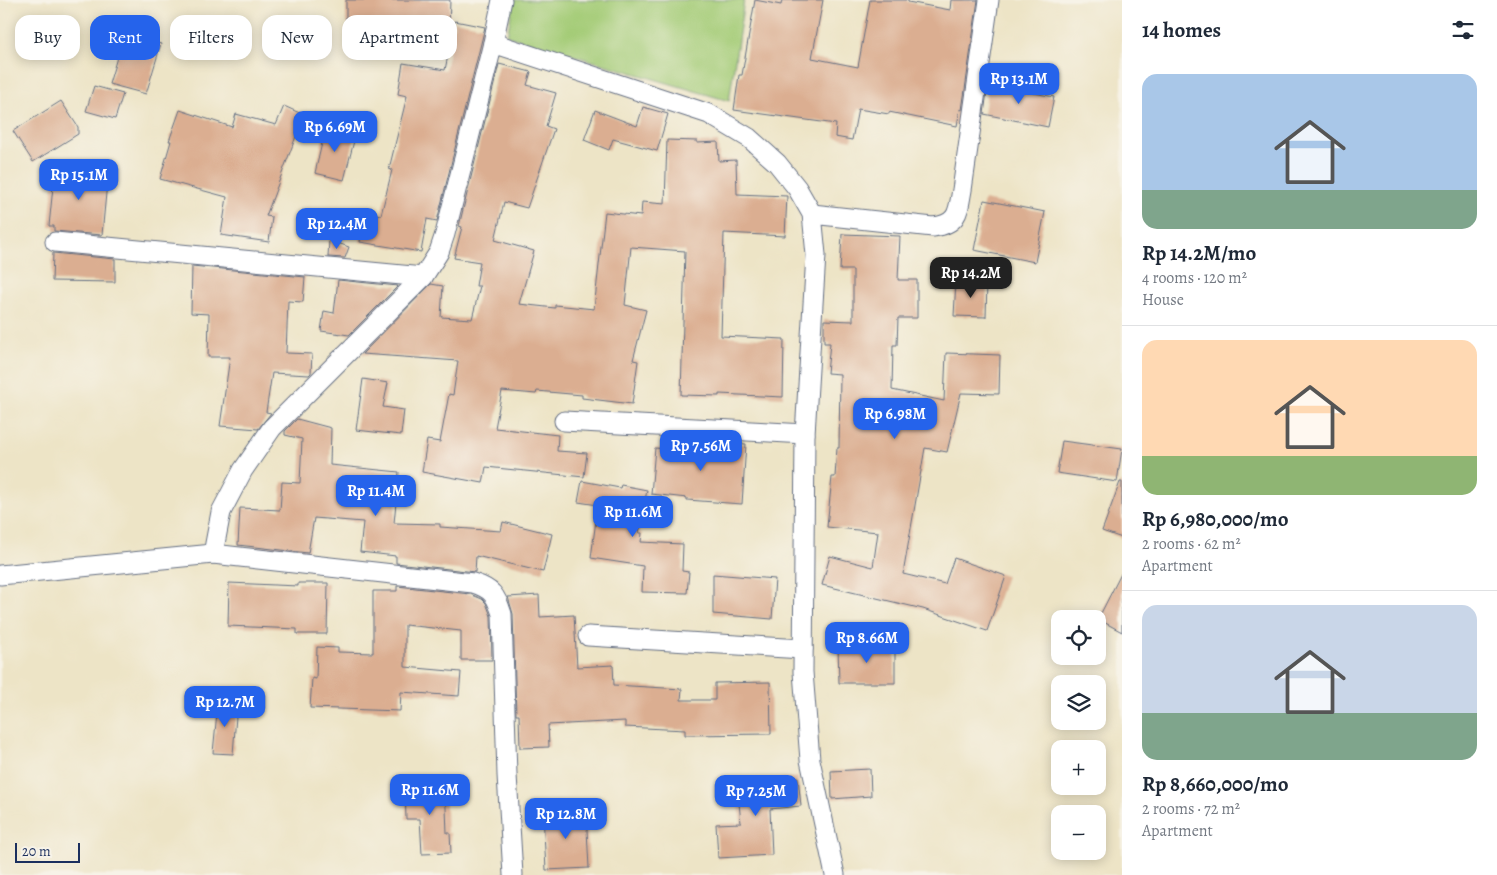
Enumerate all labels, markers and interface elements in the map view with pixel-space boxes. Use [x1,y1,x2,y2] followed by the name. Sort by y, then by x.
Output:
[15,15,80,60] chip: Buy
[90,15,160,60] chip: Rent
[170,15,252,60] chip: Filters
[262,15,332,60] chip: New
[342,15,457,60] chip: Apartment
[1142,16,1221,44] text: 14 homes
[1449,16,1477,44] icon: filters
[967,62,1071,105] pin: Rp 13.1M
[990,68,1048,90] text: Rp 13.1M
[1265,107,1355,197] icon: home
[283,110,387,153] pin: Rp 6.69M
[304,116,366,138] text: Rp 6.69M
[27,158,131,201] pin: Rp 15.1M
[50,164,108,186] text: Rp 15.1M
[285,208,389,250] pin: Rp 12.4M
[307,213,367,235] text: Rp 12.4M
[1142,239,1256,267] text: Rp 14.2M/mo
[919,256,1023,299] pin: Rp 14.2M
[941,262,1001,284] text: Rp 14.2M
[1142,267,1247,289] text: 4 rooms · 120 m²
[1142,289,1184,311] text: House
[1265,372,1355,462] icon: home
[843,398,947,440] pin: Rp 6.98M
[864,403,926,425] text: Rp 6.98M
[649,430,753,472] pin: Rp 7.56M
[671,435,731,457] text: Rp 7.56M
[324,474,428,517] pin: Rp 11.4M
[347,480,405,502] text: Rp 11.4M
[581,496,685,538] pin: Rp 11.6M
[604,501,662,523] text: Rp 11.6M
[1142,505,1288,533] text: Rp 6,980,000/mo
[1142,533,1241,555] text: 2 rooms · 62 m²
[1142,555,1213,577] text: Apartment
[1051,610,1106,860] map controls
[1051,610,1106,665] button: locate
[815,622,919,664] pin: Rp 8.66M
[836,627,898,649] text: Rp 8.66M
[1265,637,1355,727] icon: home
[1051,675,1106,730] button: layers
[173,686,277,728] pin: Rp 12.7M
[195,691,255,713] text: Rp 12.7M
[1051,740,1106,795] button: +
[1142,770,1289,798] text: Rp 8,660,000/mo
[378,774,482,816] pin: Rp 11.6M
[704,774,808,817] pin: Rp 7.25M
[401,779,459,801] text: Rp 11.6M
[726,780,786,802] text: Rp 7.25M
[514,798,618,840] pin: Rp 12.8M
[1142,798,1240,820] text: 2 rooms · 72 m²
[536,803,596,825] text: Rp 12.8M
[1051,805,1106,860] button: −
[1142,820,1213,842] text: Apartment
[15,840,80,863] scale bar
[22,842,51,861] text: 20 m

